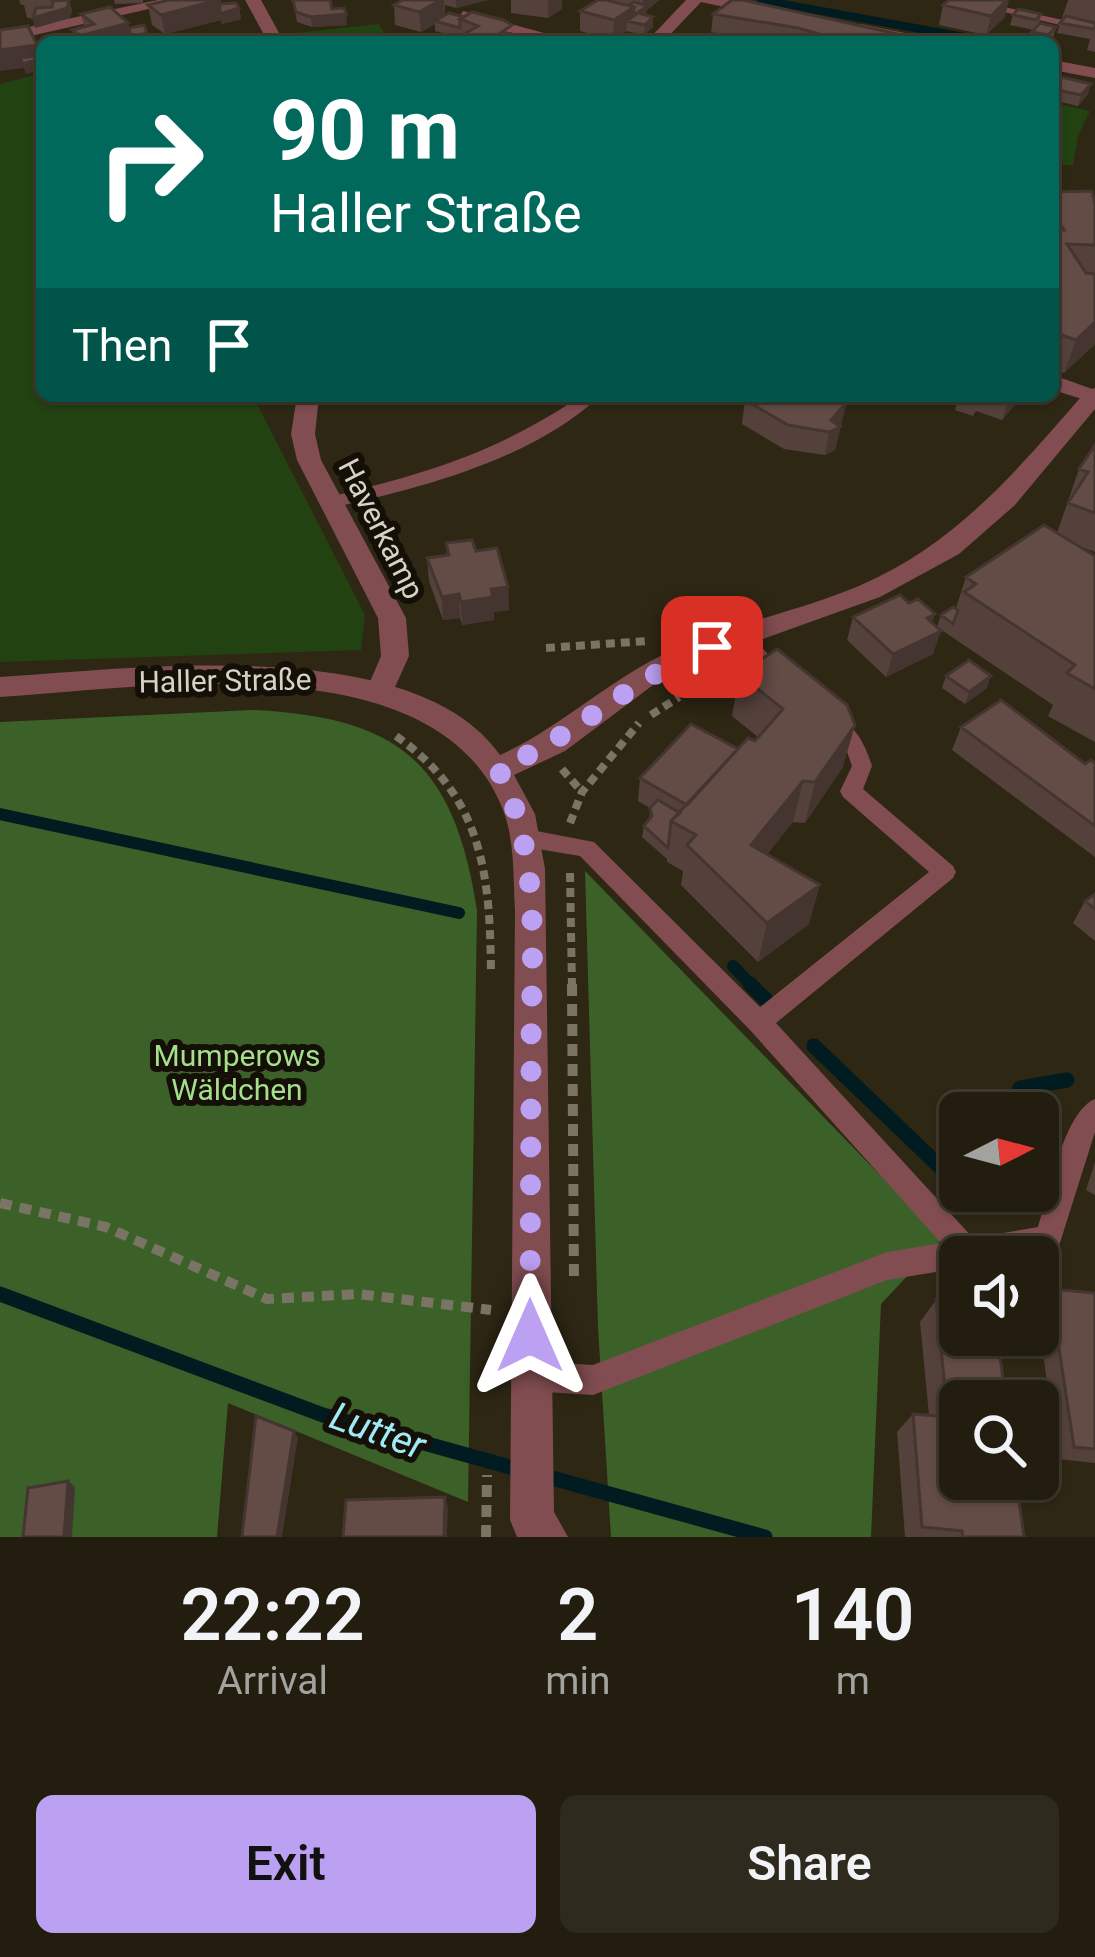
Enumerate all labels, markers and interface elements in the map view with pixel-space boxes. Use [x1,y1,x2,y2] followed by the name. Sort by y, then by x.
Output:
[270,81,460,180] text: 90 m
[72,84,228,240] icon: right
[270,182,582,245] text: Haller Straße
[196,312,262,378] icon: arrive
[72,319,172,372] text: Then
[331,453,432,605] street label: Haverkamp
[661,596,763,698] pin
[679,614,745,680] icon: arrive
[138,661,312,700] street label: Haller Straße
[154,1038,320,1107] park label: Mumperows Wäldchen
[939,1092,1059,1212] north arrow
[939,1092,1059,1500] map controls
[939,1236,1059,1356] button: sound
[467,1273,593,1399] position arrow
[939,1380,1059,1500] button: search
[324,1393,433,1470] water label: Lutter
[181,1573,365,1658] text: 22:22
[557,1573,598,1658] text: 2
[791,1573,914,1658] text: 140
[217,1658,328,1704] text: Arrival
[545,1658,610,1704] text: min
[836,1658,870,1704] text: m
[36,1795,536,1933] button: Exit
[560,1795,1059,1933] button: Share

